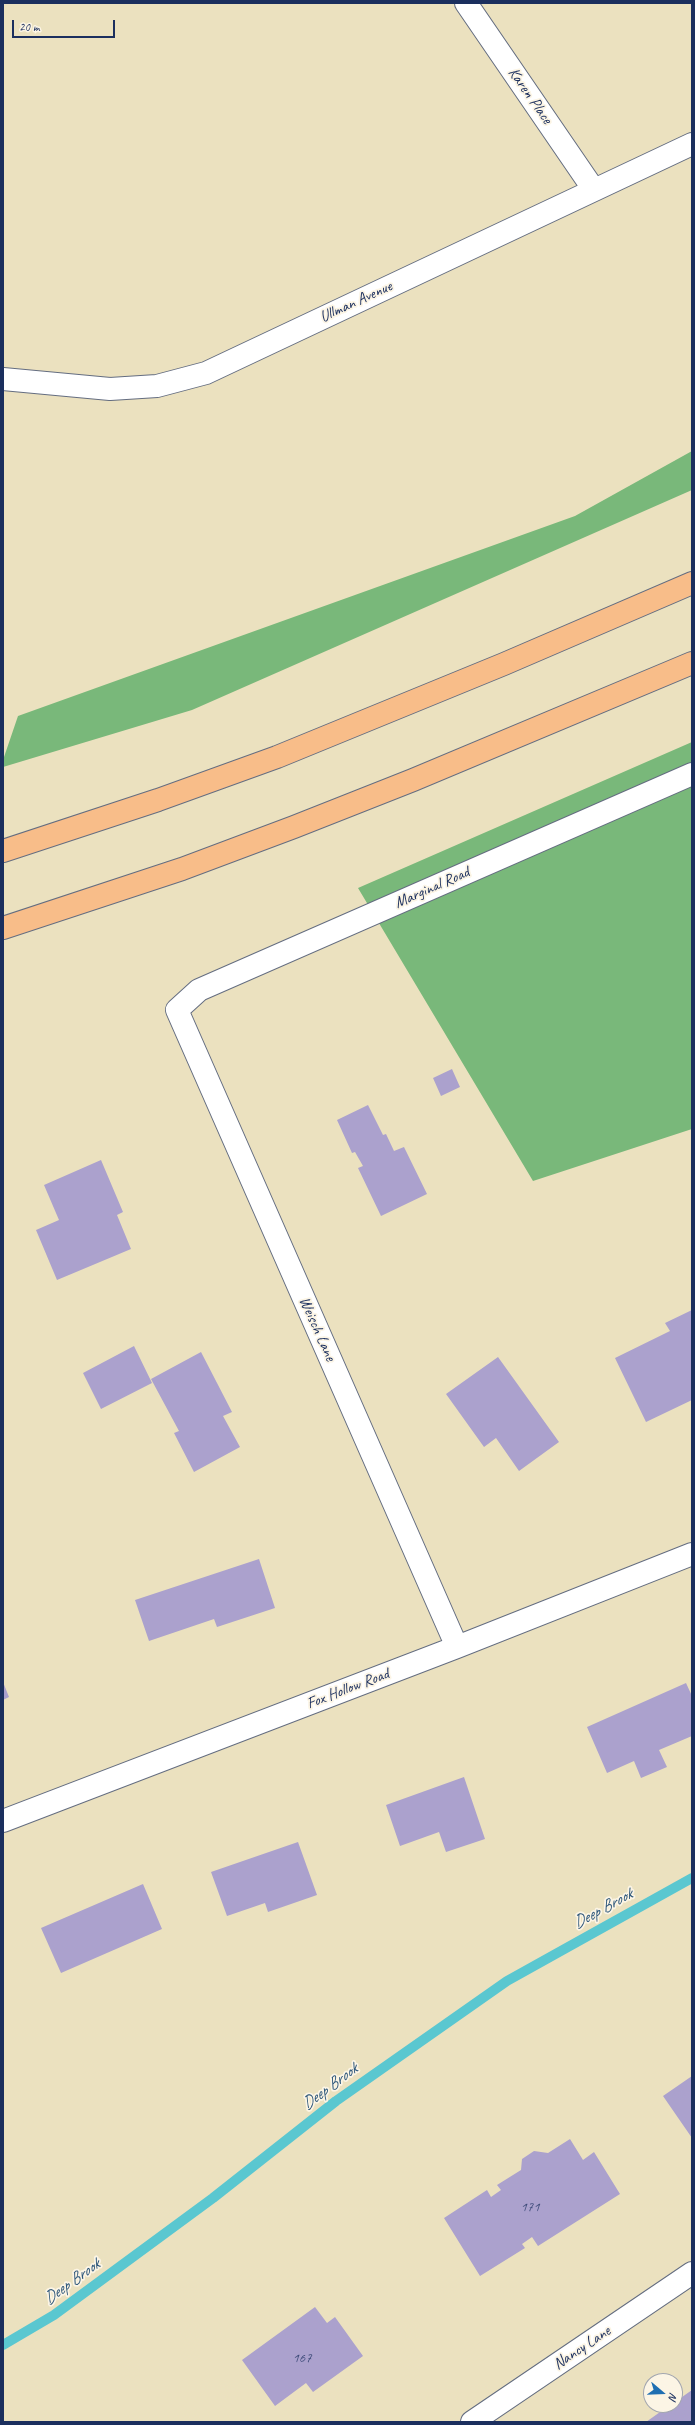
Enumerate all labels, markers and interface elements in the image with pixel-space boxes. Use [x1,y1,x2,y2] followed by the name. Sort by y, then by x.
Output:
[14,12,117,38] scale bar
[19,19,39,35] text: 20 m
[504,64,556,128] street label: Karen Place
[317,277,395,327] street label: Ullman Avenue
[392,863,472,913] street label: Marginal Road
[294,1294,340,1364] street label: Weisch Lane
[304,1665,392,1713] street label: Fox Hollow Road
[570,1884,636,1934] water label: Deep Brook
[298,2059,362,2115] water label: Deep Brook
[521,2199,539,2215] house number: 171
[40,2255,104,2309] water label: Deep Brook
[550,2322,614,2374] street label: Nancy Lane
[293,2350,311,2366] house number: 167
[643,2373,683,2413] north arrow
[666,2391,681,2402] text: N

